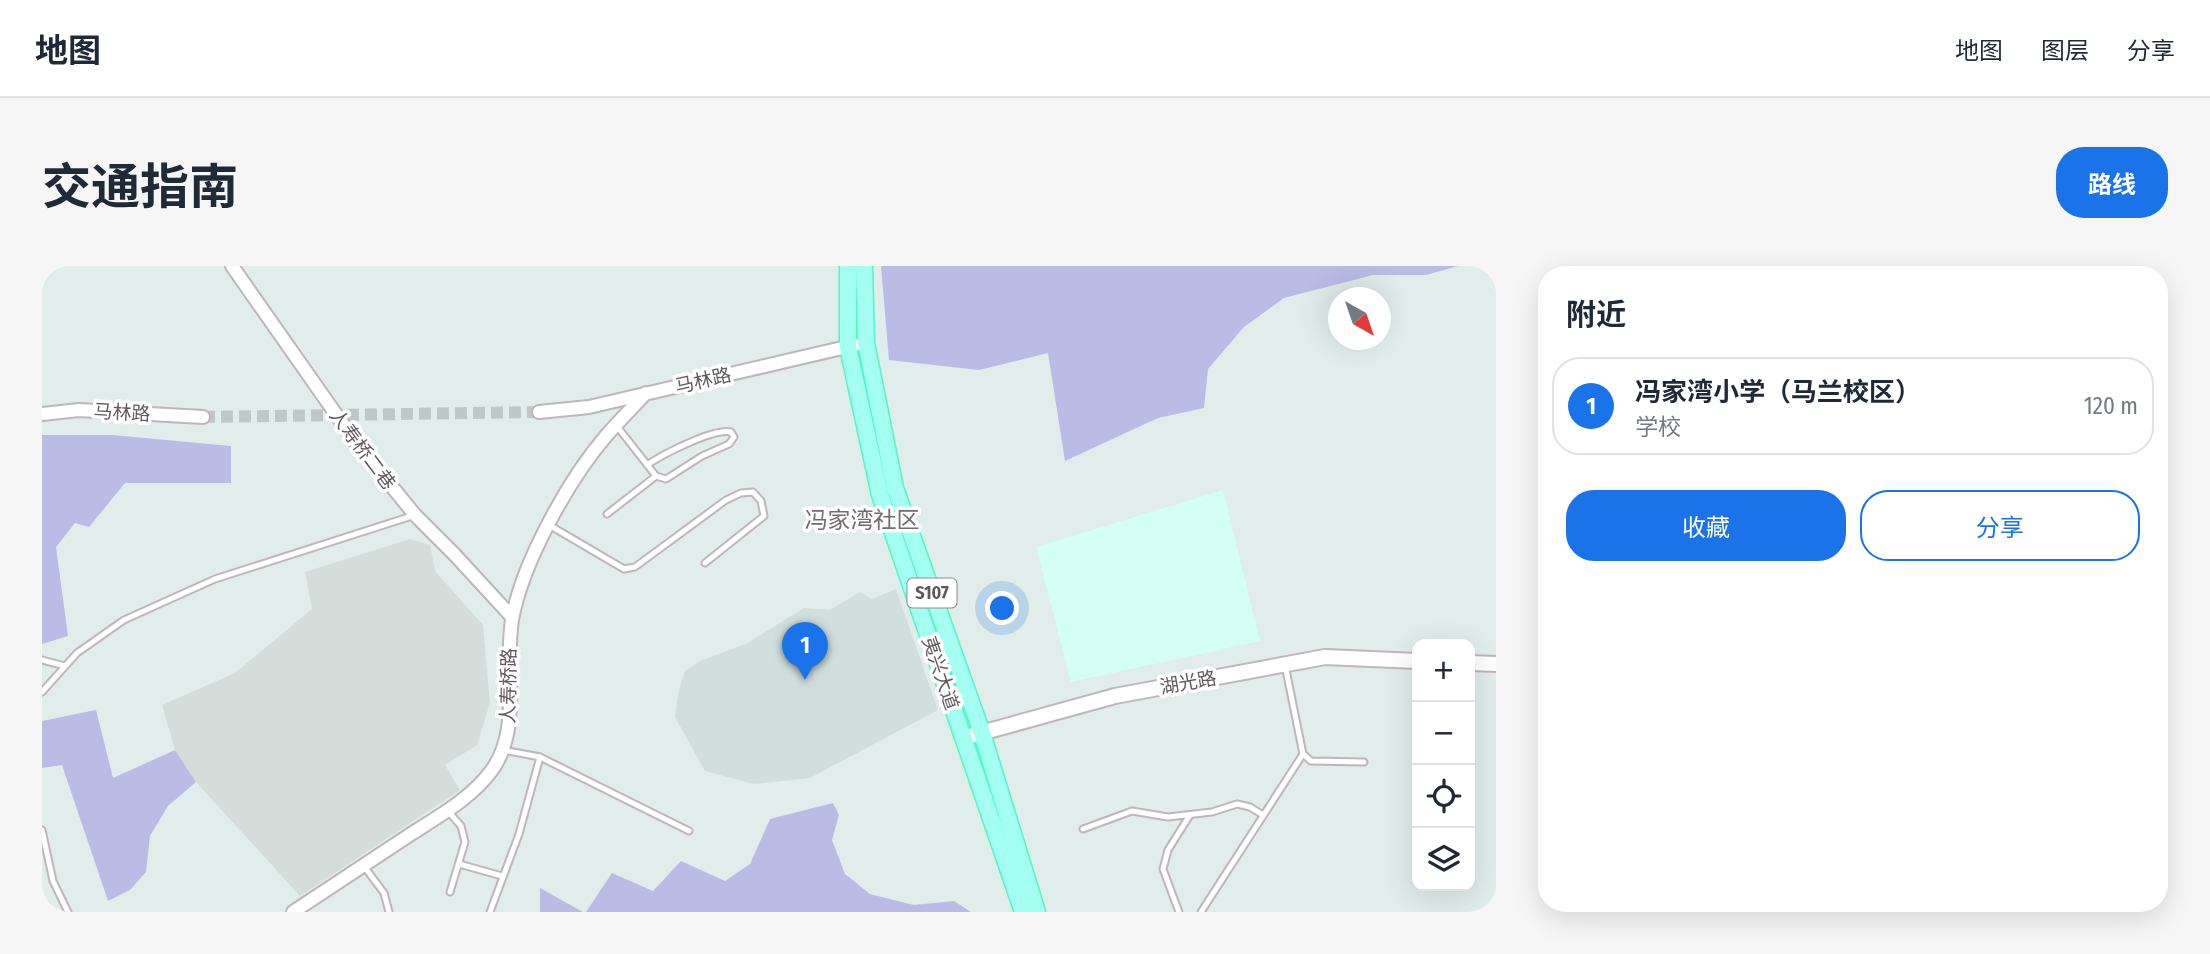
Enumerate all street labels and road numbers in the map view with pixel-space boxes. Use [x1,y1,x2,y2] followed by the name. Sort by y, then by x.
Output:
[673,363,733,398] street label: 马林路
[93,400,151,425] street label: 马林路
[325,404,400,494] street label: 人寿桥二巷
[908,578,956,608] road number: S107
[917,633,964,713] street label: 夷兴大道
[496,648,521,724] street label: 人寿桥路
[1158,666,1218,699] street label: 湖光路

